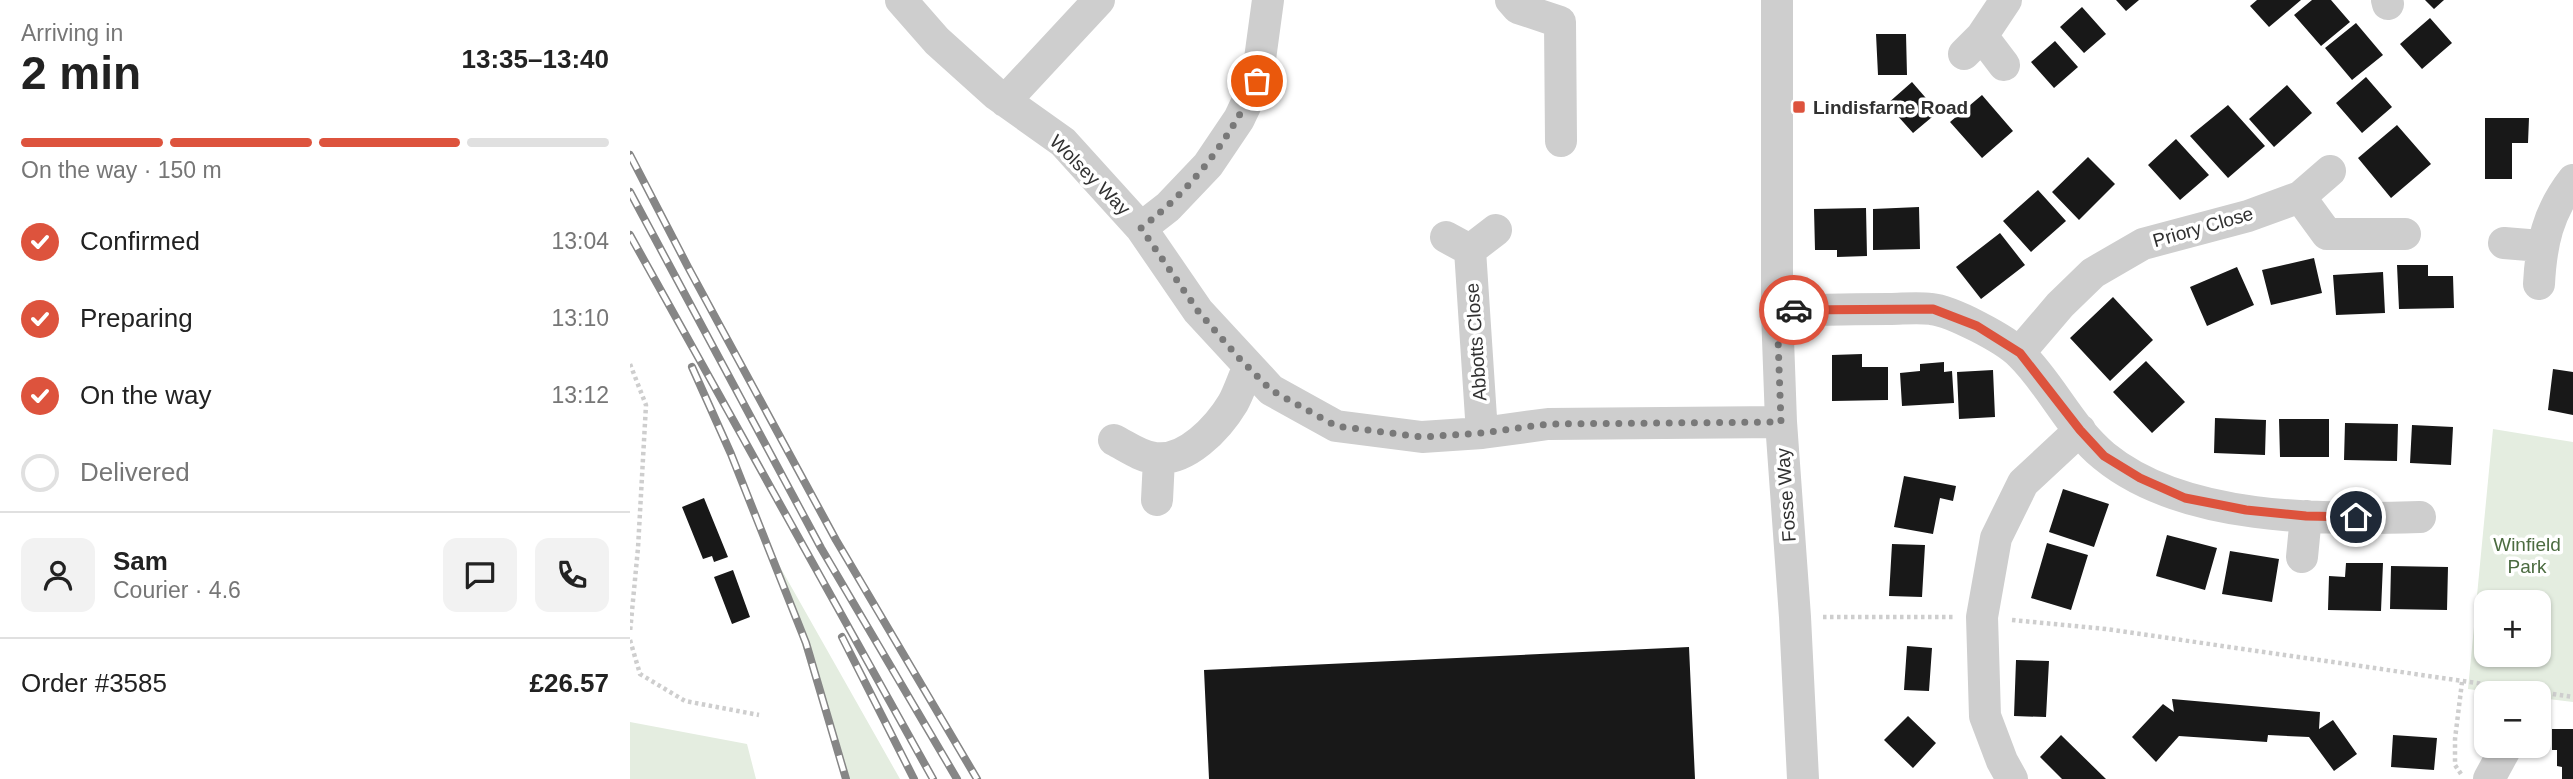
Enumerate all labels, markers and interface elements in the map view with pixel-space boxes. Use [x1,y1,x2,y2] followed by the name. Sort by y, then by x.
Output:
[21,20,123,46] text: Arriving in
[462,44,609,74] text: 13:35–13:40
[21,47,141,99] text: 2 min
[1227,51,1287,111] pin
[1238,62,1276,100] icon: bag
[1813,97,1968,118] place label: Lindisfarne Road
[1791,99,1807,115] marker: Lindisfarne Road
[1046,131,1135,220] street label: Wolsey Way
[21,157,222,183] text: On the way · 150 m
[2150,203,2256,251] street label: Priory Close
[21,223,59,261] icon: check
[80,226,200,256] text: Confirmed
[551,228,609,254] text: 13:04
[1759,275,1829,345] courier
[1461,282,1491,402] street label: Abbotts Close
[1775,291,1813,329] icon: car
[21,300,59,338] icon: check
[80,303,193,333] text: Preparing
[551,305,609,331] text: 13:10
[21,377,59,415] icon: check
[80,380,212,410] text: On the way
[551,382,609,408] text: 13:12
[1772,447,1800,543] street label: Fosse Way
[80,457,190,487] text: Delivered
[2326,487,2386,547] pin
[2337,498,2375,536] icon: home
[2493,534,2561,577] park label: Winfield Park
[21,538,95,612] button: person
[443,538,517,612] button: chat
[535,538,609,612] button: phone
[113,546,168,576] text: Sam
[113,577,241,603] text: Courier · 4.6
[2474,590,2551,758] map controls
[2474,590,2551,667] button: +
[21,668,167,698] text: Order #3585
[529,668,609,698] text: £26.57
[2474,681,2551,758] button: −

